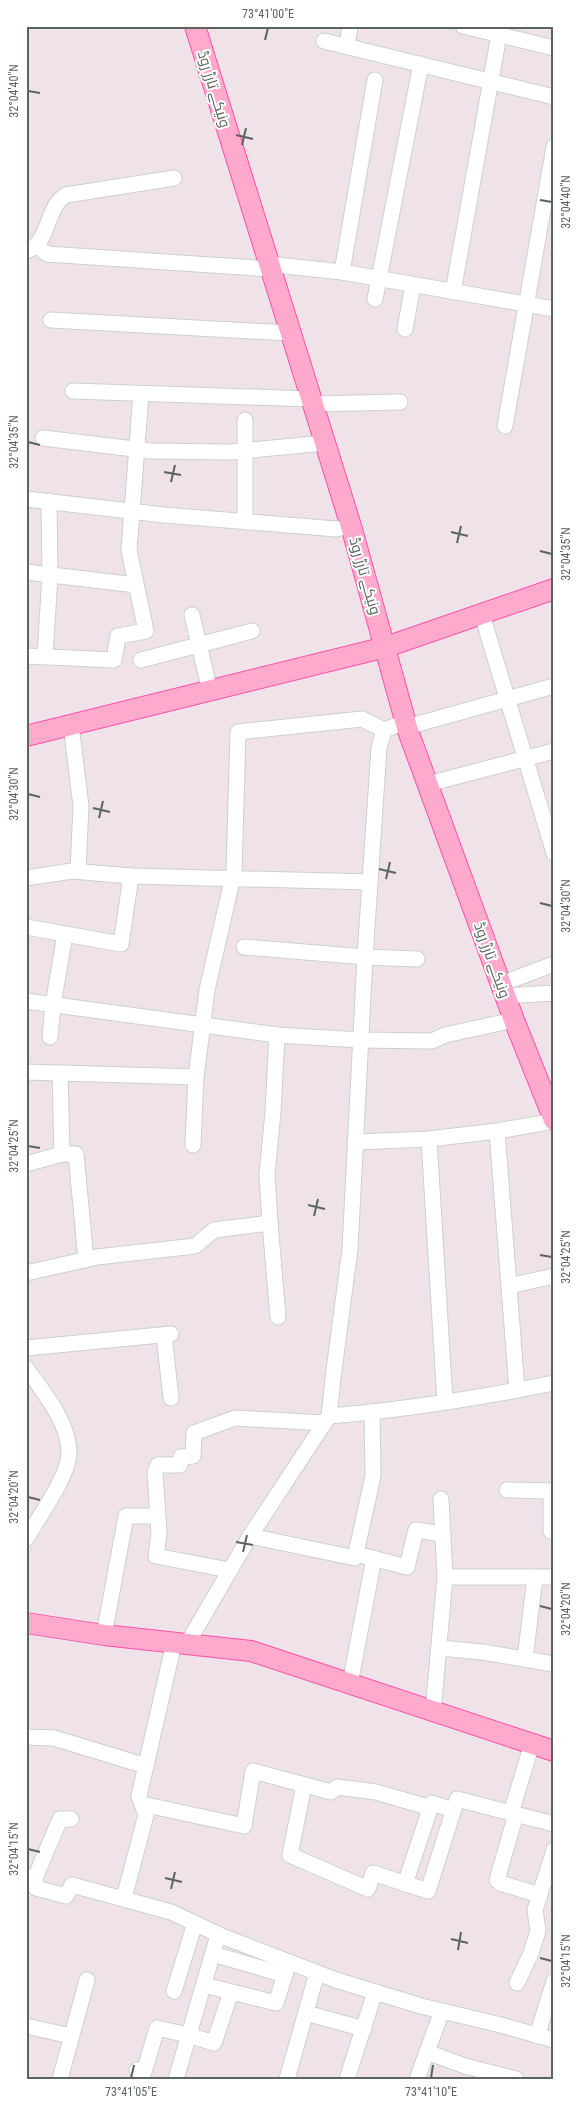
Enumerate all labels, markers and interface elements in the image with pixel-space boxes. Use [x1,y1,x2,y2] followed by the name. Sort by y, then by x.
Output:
[242,7,294,21] text: 73°41'00"E
[194,48,234,130] street label: ونیکے تارڑ روڈ
[7,64,21,118] text: 32°04'40"N
[559,175,573,229] text: 32°04'40"N
[7,415,21,469] text: 32°04'35"N
[559,527,573,581] text: 32°04'35"N
[345,535,385,617] street label: ونیکے تارڑ روڈ
[7,767,21,821] text: 32°04'30"N
[559,879,573,933] text: 32°04'30"N
[470,920,514,1000] street label: ونیکے تارڑ روڈ
[7,1119,21,1173] text: 32°04'25"N
[559,1230,573,1284] text: 32°04'25"N
[7,1470,21,1524] text: 32°04'20"N
[559,1582,573,1636] text: 32°04'20"N
[7,1822,21,1876] text: 32°04'15"N
[559,1934,573,1988] text: 32°04'15"N
[105,2085,157,2099] text: 73°41'05"E
[405,2085,457,2099] text: 73°41'10"E

